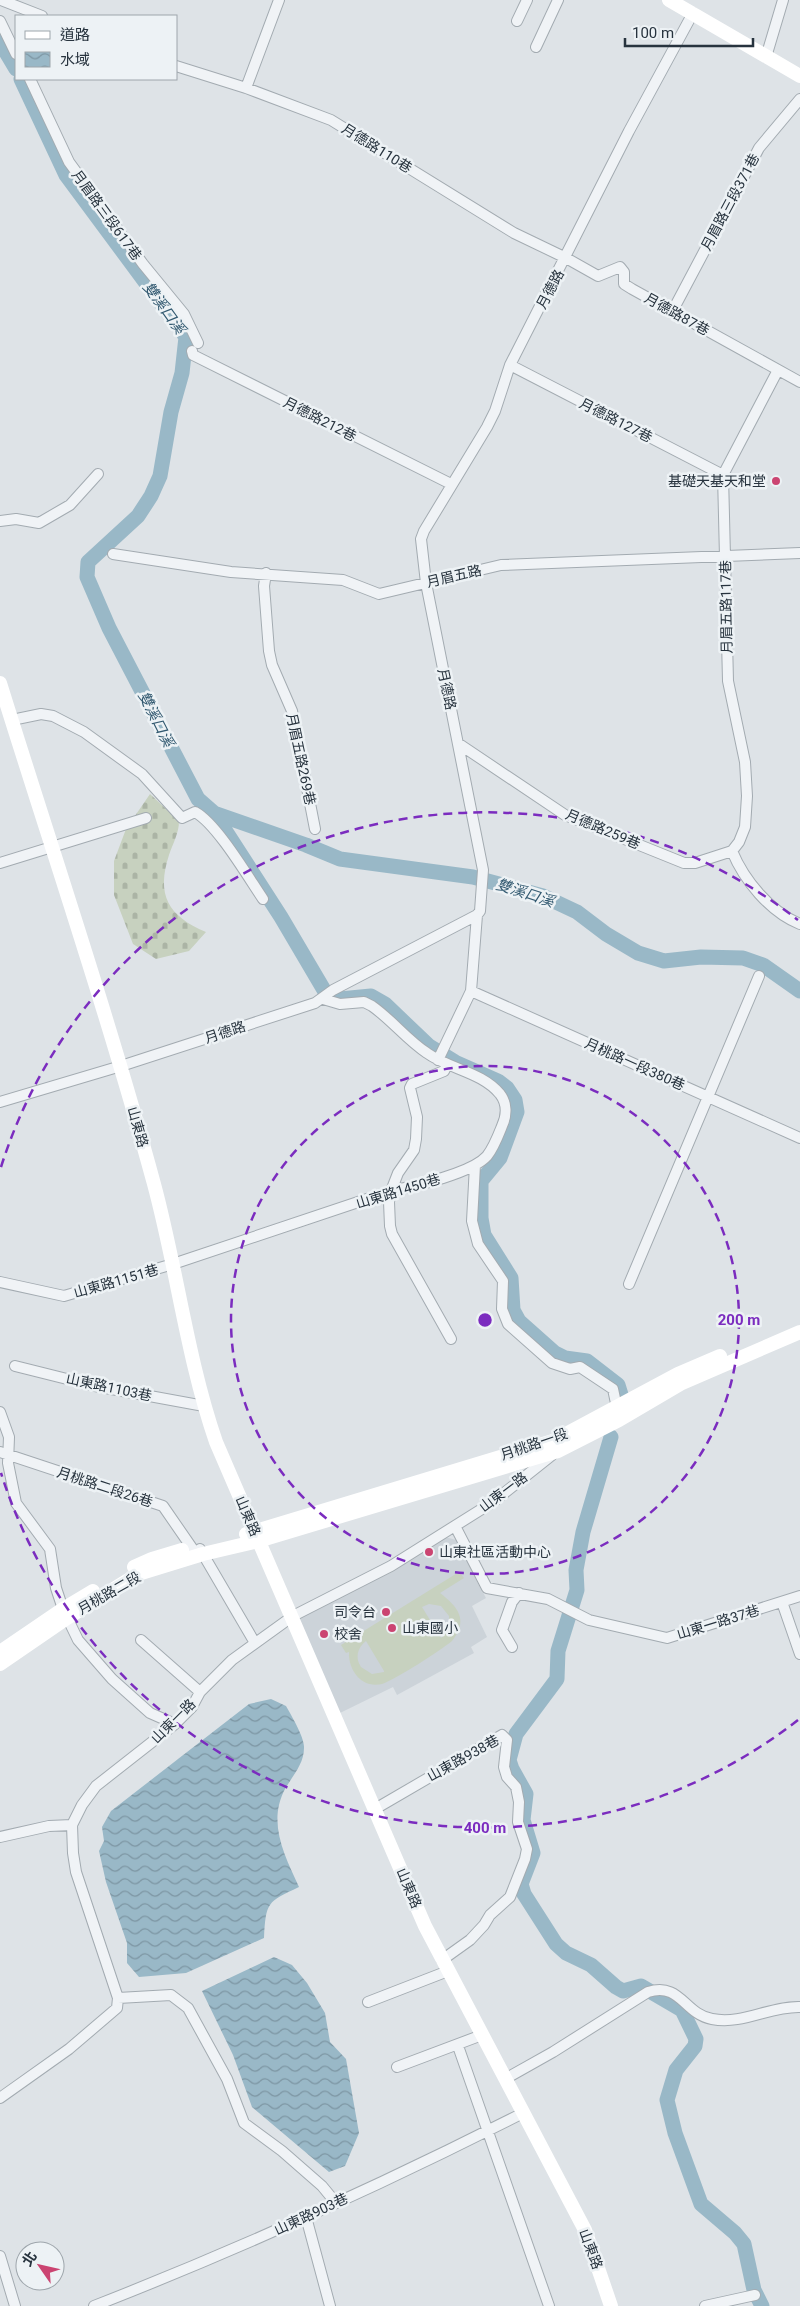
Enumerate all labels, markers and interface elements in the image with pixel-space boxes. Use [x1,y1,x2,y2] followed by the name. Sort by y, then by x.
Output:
[15,15,178,80] legend
[625,15,752,47] scale bar
[632,24,674,42] text: 100 m
[60,26,90,44] text: 道路
[60,51,90,69] text: 水域
[339,120,415,176] street label: 月德路110巷
[698,151,762,253] street label: 月眉路三段371巷
[69,167,145,263] street label: 月眉路三段617巷
[533,267,567,311] street label: 月德路
[139,278,190,339] water label: 雙溪口溪
[642,290,712,338] street label: 月德路87巷
[281,394,359,444] street label: 月德路212巷
[577,395,655,445] street label: 月德路127巷
[668,473,766,489] place label: 基礎天基天和堂
[770,475,782,487] marker: 基礎天基天和堂
[717,560,735,654] street label: 月眉五路117巷
[425,562,483,590] street label: 月眉五路
[435,667,459,711] street label: 月德路
[134,688,179,752] water label: 雙溪口溪
[283,712,319,806] street label: 月眉五路269巷
[563,806,643,852] street label: 月德路259巷
[494,875,558,911] water label: 雙溪口溪
[203,1018,247,1046] street label: 月德路
[583,1035,687,1093] street label: 月桃路一段380巷
[125,1105,151,1149] street label: 山東路
[354,1171,442,1211] street label: 山東路1450巷
[72,1261,160,1301] street label: 山東路1151巷
[476,1311,494,1329] centre of rings
[718,1311,760,1329] text: 200 m
[65,1370,153,1404] street label: 山東路1103巷
[498,1425,570,1463] street label: 月桃路一段
[55,1464,155,1510] street label: 月桃路二段26巷
[476,1469,530,1515] street label: 山東一路
[232,1494,264,1538] street label: 山東路
[439,1544,551,1560] place label: 山東社區活動中心
[423,1546,435,1558] marker: 山東社區活動中心
[75,1569,143,1617] street label: 月桃路二段
[675,1602,761,1642] street label: 山東一路37巷
[334,1604,376,1620] place label: 司令台
[380,1606,392,1618] marker: 司令台
[402,1620,458,1636] place label: 山東國小
[386,1622,398,1634] marker: 山東國小
[334,1626,362,1642] place label: 校舍
[318,1628,330,1640] marker: 校舍
[148,1696,198,1746] street label: 山東一路
[424,1732,502,1784] street label: 山東路938巷
[464,1819,506,1837] text: 400 m
[393,1866,425,1910] street label: 山東路
[272,2190,350,2238] street label: 山東路903巷
[576,2227,606,2271] street label: 山東路
[15,2241,65,2291] north arrow
[19,2248,40,2269] text: 北

